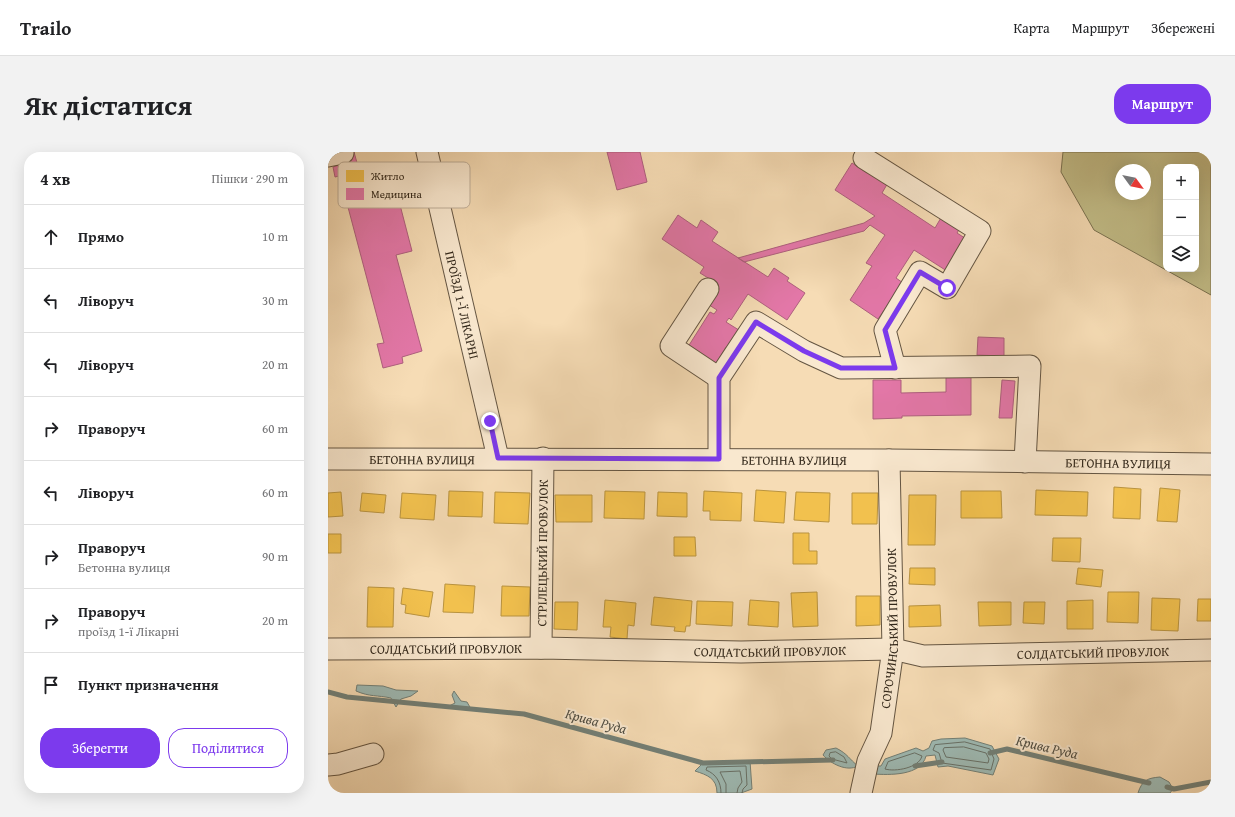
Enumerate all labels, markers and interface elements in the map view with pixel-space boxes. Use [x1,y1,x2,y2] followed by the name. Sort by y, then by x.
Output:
[20,14,71,42] text: Trailo
[1014,18,1050,38] text: Карта
[1072,18,1129,38] text: Маршрут
[1151,18,1215,38] text: Збережені
[24,84,192,125] text: Як дістатися
[1114,84,1211,124] button: Маршрут
[338,162,470,208] legend
[1115,164,1151,200] north arrow
[1163,164,1199,272] map controls
[1163,164,1199,200] button: +
[40,166,70,191] text: 4 хв
[370,168,405,184] text: Житло
[211,169,288,188] text: Пішки · 290 m
[371,186,422,202] text: Медицина
[1163,200,1199,236] button: −
[40,226,62,248] icon: ahead
[78,226,124,247] text: Прямо
[262,227,288,246] text: 10 m
[1163,236,1199,272] button: layers
[440,249,484,361] street label: ПРОЇЗД 1-Ї ЛІКАРНІ
[938,279,956,297] route start
[40,290,62,312] icon: left
[78,290,134,311] text: Ліворуч
[262,291,288,310] text: 30 m
[40,354,62,376] icon: left
[78,354,134,375] text: Ліворуч
[262,355,288,374] text: 20 m
[481,412,499,430] route end
[40,418,62,440] icon: right
[78,418,145,439] text: Праворуч
[262,419,288,438] text: 60 m
[369,450,475,469] street label: БЕТОННА ВУЛИЦЯ
[741,451,847,470] street label: БЕТОННА ВУЛИЦЯ
[1065,453,1171,474] street label: БЕТОННА ВУЛИЦЯ
[532,479,553,627] street label: СТРІЛЕЦЬКИЙ ПРОВУЛОК
[40,482,62,504] icon: left
[78,482,134,503] text: Ліворуч
[262,483,288,502] text: 60 m
[78,537,145,558] text: Праворуч
[40,546,62,568] icon: right
[262,547,288,566] text: 90 m
[876,548,903,710] street label: СОРОЧИНСЬКИЙ ПРОВУЛОК
[78,558,170,577] text: Бетонна вулиця
[78,601,145,622] text: Праворуч
[40,610,62,632] icon: right
[262,611,288,630] text: 20 m
[78,622,179,641] text: проїзд 1-ї Лікарні
[370,639,522,659] street label: СОЛДАТСЬКИЙ ПРОВУЛОК
[694,641,846,662] street label: СОЛДАТСЬКИЙ ПРОВУЛОК
[1017,642,1169,664] street label: СОЛДАТСЬКИЙ ПРОВУЛОК
[40,674,62,696] icon: arrive
[78,674,219,695] text: Пункт призначення
[563,703,629,739] water label: Крива Руда
[40,728,160,768] button: Зберегти
[168,728,288,768] button: Поділитися
[1014,730,1080,764] water label: Крива Руда

